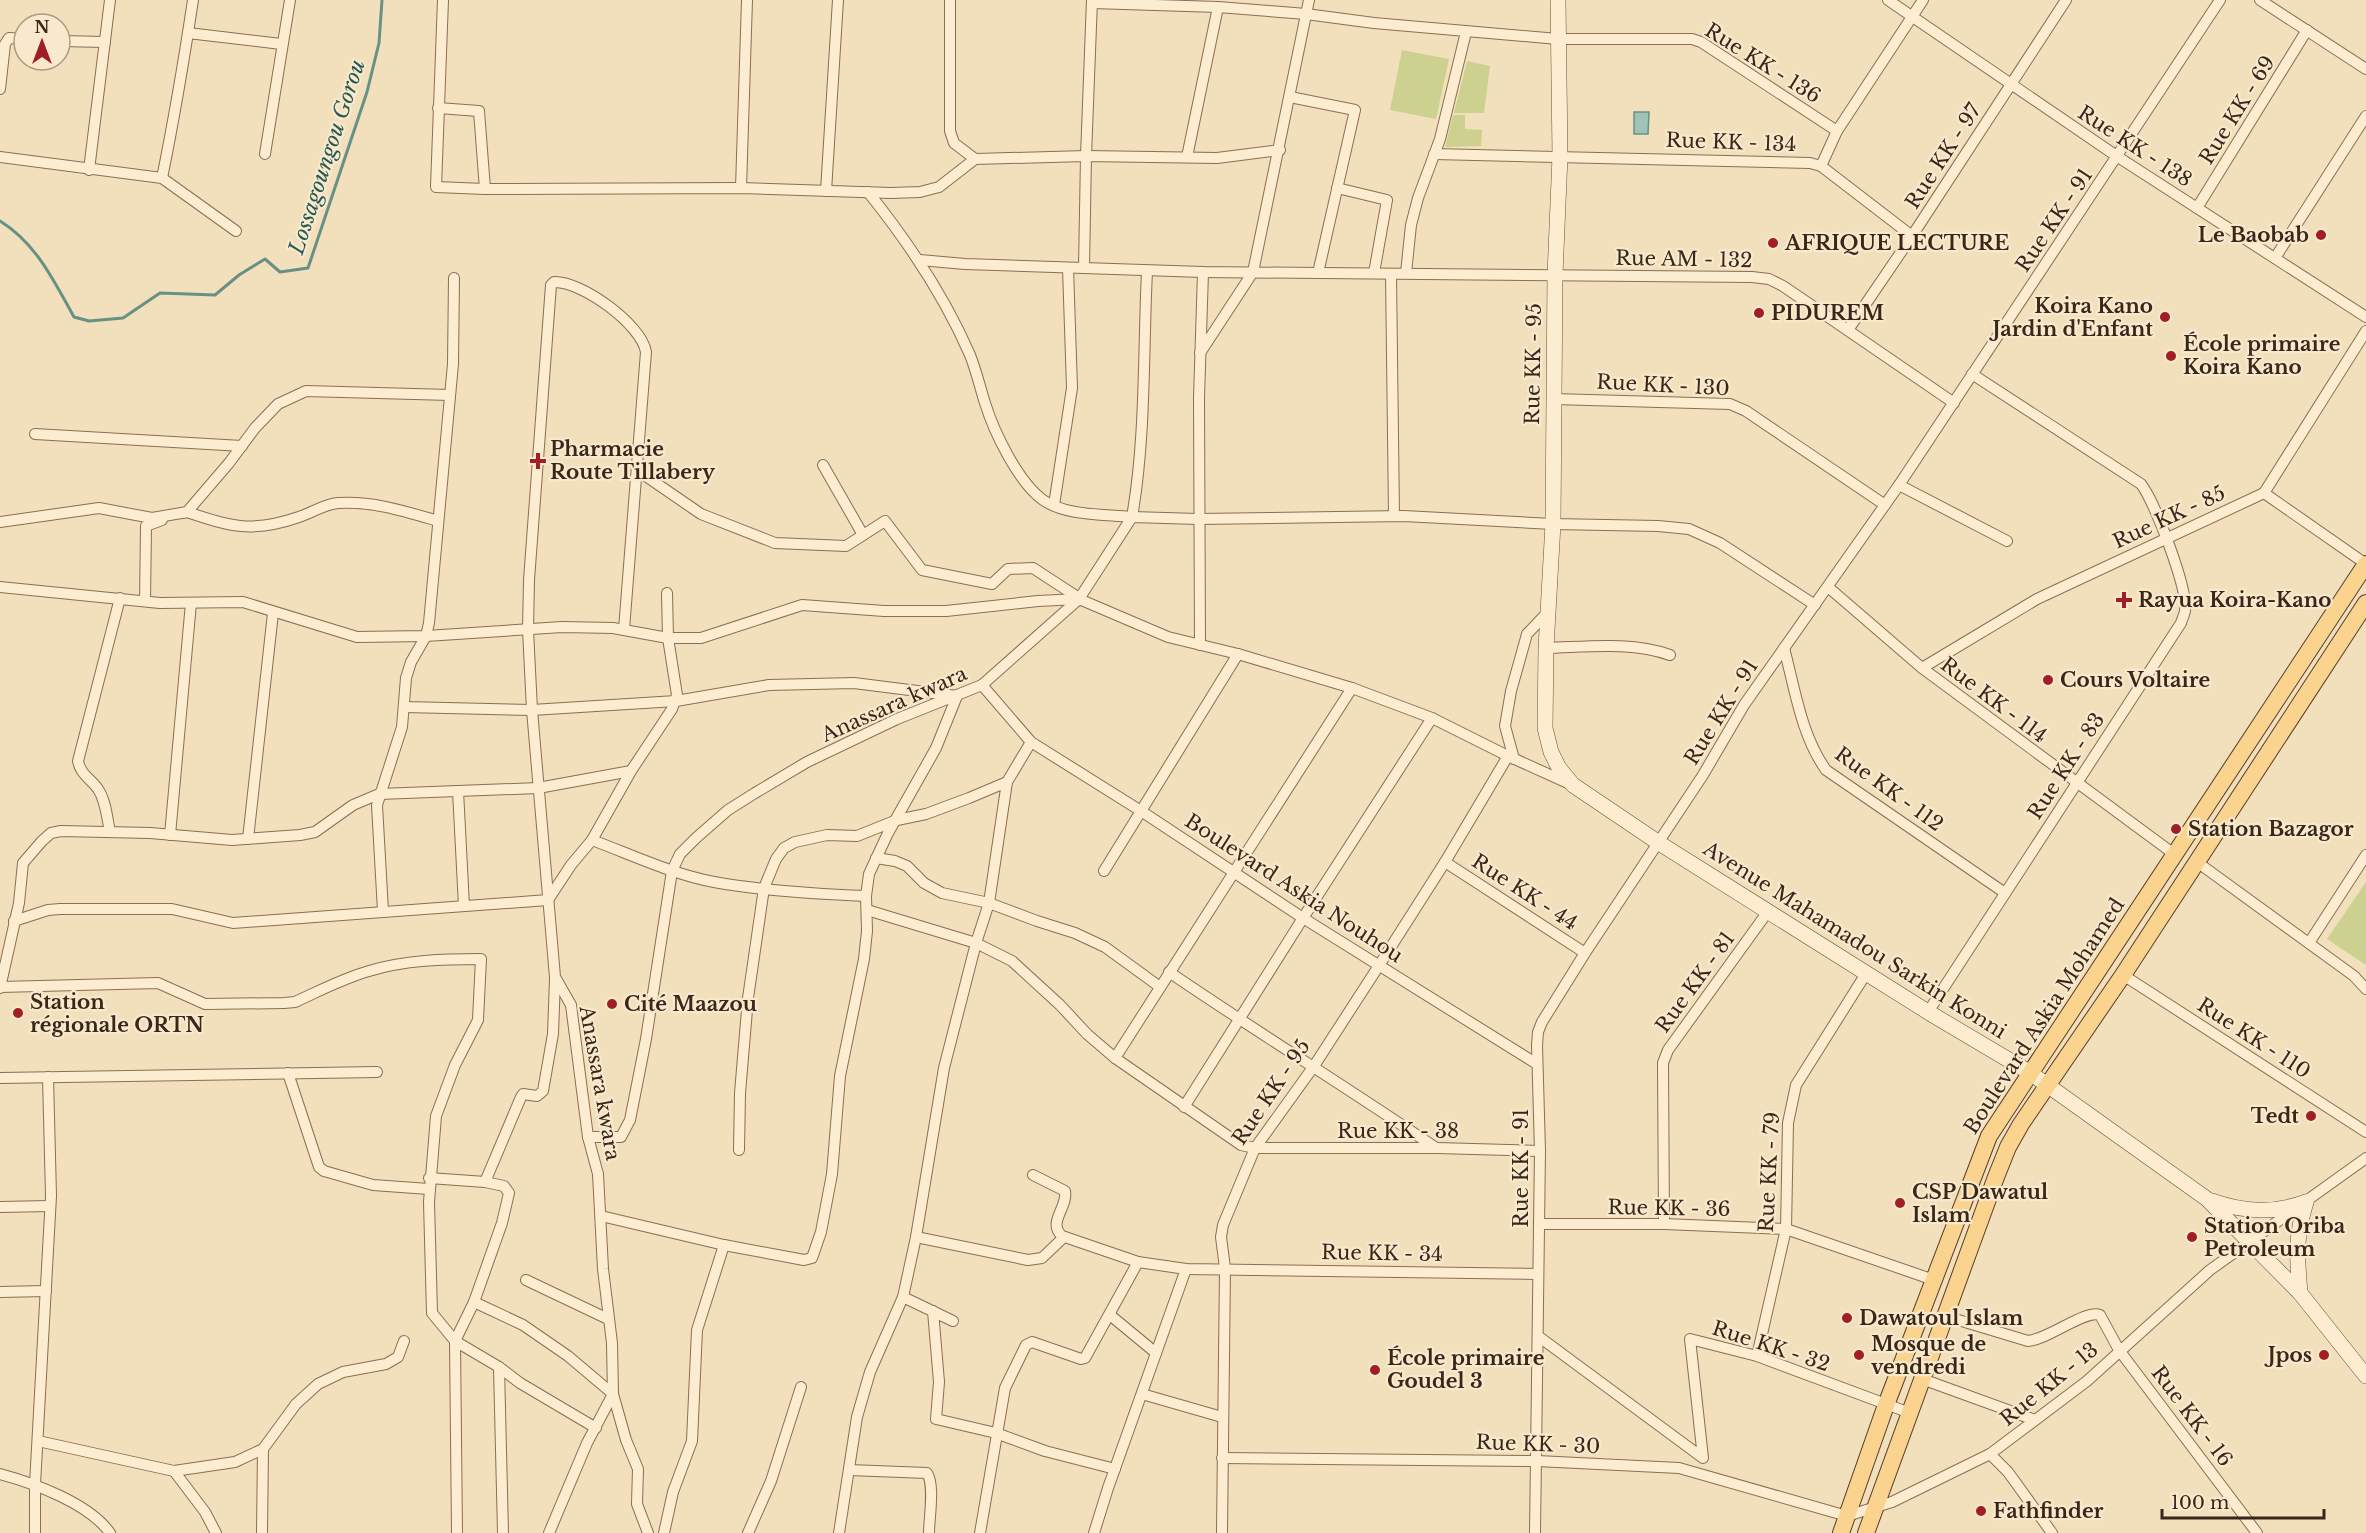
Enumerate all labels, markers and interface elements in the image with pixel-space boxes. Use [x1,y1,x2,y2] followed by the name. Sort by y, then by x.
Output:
[12,12,72,72] north arrow
[34,17,50,37] text: N
[1701,18,1825,108] street label: Rue KK - 136
[2194,51,2280,169] street label: Rue KK - 69
[283,57,371,258] water label: Lossagoungou Gorou
[1900,98,1986,213] street label: Rue KK - 97
[2073,100,2197,192] street label: Rue KK - 138
[1665,128,1797,156] street label: Rue KK - 134
[2011,164,2097,276] street label: Rue KK - 91
[2198,223,2309,247] place label: Le Baobab
[2314,228,2328,242] marker: Le Baobab
[1784,231,2009,255] place label: AFRIQUE LECTURE
[1766,236,1780,250] marker: AFRIQUE LECTURE
[1615,246,1753,272] street label: Rue AM - 132
[1989,294,2153,341] place label: Koira Kano Jardin d'Enfant
[1771,301,1884,325] place label: PIDUREM
[1520,303,1546,425] street label: Rue KK - 95
[1752,306,1766,320] marker: PIDUREM
[2158,310,2172,324] marker: Koira Kano Jardin d'Enfant
[2183,331,2340,379] place label: École primaire Koira Kano
[2164,349,2178,363] marker: École primaire Koira Kano
[1596,370,1730,400] street label: Rue KK - 130
[550,437,716,484] place label: Pharmacie Route Tillabery
[531,454,545,468] marker: Pharmacie Route Tillabery
[2109,480,2229,554] street label: Rue KK - 85
[2138,588,2332,612] place label: Rayua Koira-Kano
[2115,591,2133,609] marker: Rayua Koira-Kano
[1936,652,2052,748] street label: Rue KK - 114
[1679,655,1763,769] street label: Rue KK - 91
[817,661,971,747] street label: Anassara kwara
[2060,668,2210,692] place label: Cours Voltaire
[2041,673,2055,687] marker: Cours Voltaire
[2023,708,2109,824] street label: Rue KK - 83
[1830,742,1948,836] street label: Rue KK - 112
[1181,809,1407,967] street label: Boulevard Askia Nouhou
[2188,817,2354,841] place label: Station Bazagor
[2169,822,2183,836] marker: Station Bazagor
[1698,836,2011,1044] street label: Avenue Mahamadou Sarkin Konni
[1468,849,1582,935] street label: Rue KK - 44
[1959,894,2129,1138] street label: Boulevard Askia Mohamed
[1650,927,1740,1037] street label: Rue KK - 81
[30,990,204,1037] place label: Station régionale ORTN
[624,992,757,1016] place label: Cité Maazou
[2193,993,2315,1083] street label: Rue KK - 110
[605,997,619,1011] marker: Cité Maazou
[574,1003,626,1163] street label: Anassara kwara
[11,1006,25,1020] marker: Station régionale ORTN
[1227,1035,1315,1149] street label: Rue KK - 95
[2251,1104,2299,1128] place label: Tedt
[1509,1108,1533,1228] street label: Rue KK - 91
[2304,1109,2318,1123] marker: Tedt
[1754,1111,1784,1233] street label: Rue KK - 79
[1337,1119,1459,1143] street label: Rue KK - 38
[1912,1180,2048,1227] place label: CSP Dawatul Islam
[1607,1195,1731,1221] street label: Rue KK - 36
[1893,1196,1907,1210] marker: CSP Dawatul Islam
[2204,1214,2346,1261] place label: Station Oriba Petroleum
[2185,1230,2199,1244] marker: Station Oriba Petroleum
[1321,1240,1443,1266] street label: Rue KK - 34
[1859,1306,2023,1330] place label: Dawatoul Islam
[1840,1311,1854,1325] marker: Dawatoul Islam
[1709,1316,1833,1376] street label: Rue KK - 32
[1871,1332,1986,1379] place label: Mosque de vendredi
[1995,1337,2103,1431] street label: Rue KK - 13
[2264,1343,2312,1367] place label: Jpos
[1387,1345,1544,1393] place label: École primaire Goudel 3
[1852,1348,1866,1362] marker: Mosque de vendredi
[2317,1348,2331,1362] marker: Jpos
[2146,1361,2238,1471] street label: Rue KK - 16
[1368,1363,1382,1377] marker: École primaire Goudel 3
[1475,1430,1601,1458] street label: Rue KK - 30
[2162,1482,2324,1520] scale bar
[2171,1492,2229,1514] text: 100 m
[1993,1499,2104,1523] place label: Fathfinder
[1974,1504,1988,1518] marker: Fathfinder

